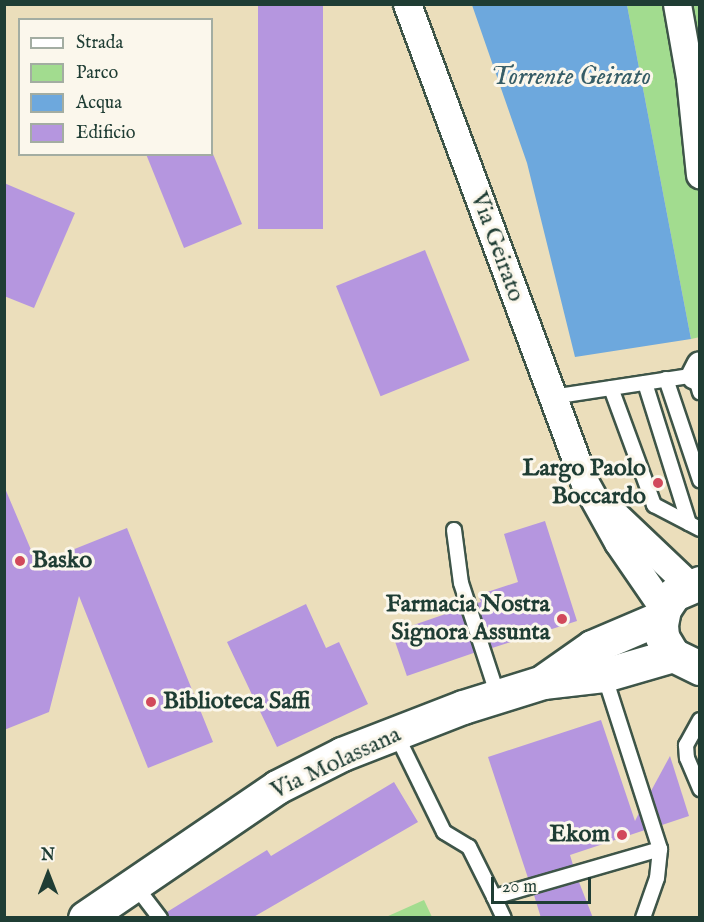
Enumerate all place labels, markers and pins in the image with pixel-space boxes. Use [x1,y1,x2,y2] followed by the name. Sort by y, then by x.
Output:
[522,455,646,511] place label: Largo Paolo Boccardo
[651,476,665,490] marker: Largo Paolo Boccardo
[32,547,92,575] place label: Basko
[13,554,27,568] marker: Basko
[386,591,550,647] place label: Farmacia Nostra Signora Assunta
[555,612,569,626] marker: Farmacia Nostra Signora Assunta
[163,688,310,716] place label: Biblioteca Saffi
[144,695,158,709] marker: Biblioteca Saffi
[549,821,610,849] place label: Ekom
[615,828,629,842] marker: Ekom

